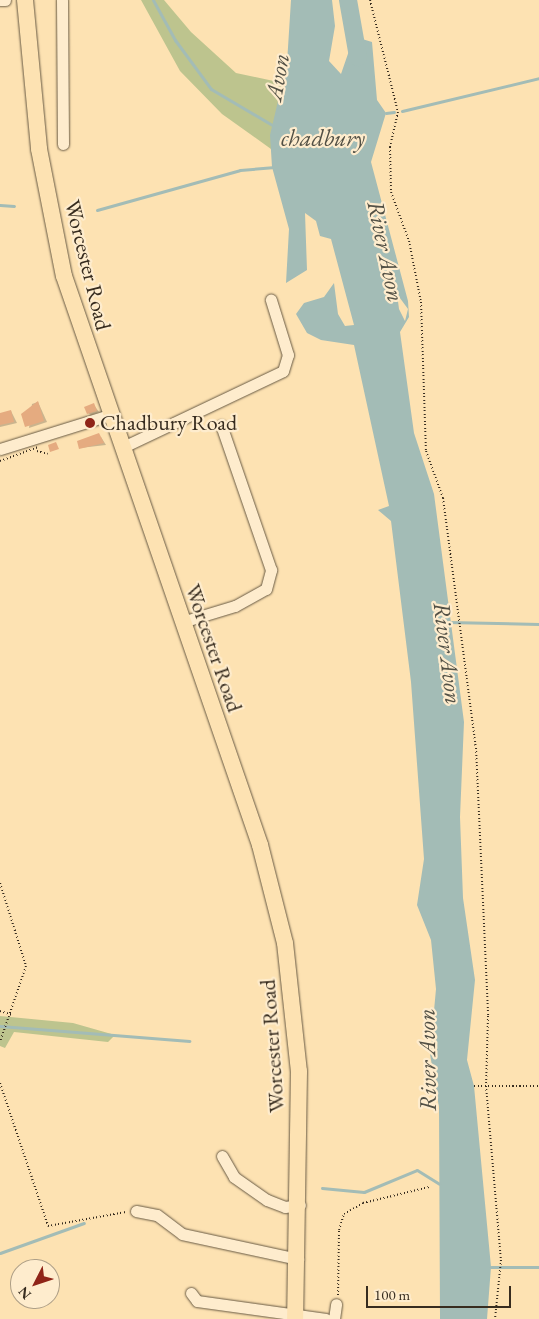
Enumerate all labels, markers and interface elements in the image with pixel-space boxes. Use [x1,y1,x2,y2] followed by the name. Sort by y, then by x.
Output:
[259,51,295,103] water label: Avon
[281,124,365,152] water label: chadbury
[59,197,117,333] street label: Worcester Road
[361,198,411,304] water label: River Avon
[100,410,237,436] place label: Chadbury Road
[84,417,96,429] marker: Chadbury Road
[180,581,248,715] street label: Worcester Road
[427,600,469,706] water label: River Avon
[254,978,290,1114] street label: Worcester Road
[412,1008,442,1112] water label: River Avon
[10,1259,60,1309] north arrow
[369,1276,514,1308] scale bar
[14,1283,35,1303] text: N
[374,1285,410,1304] text: 100 m

